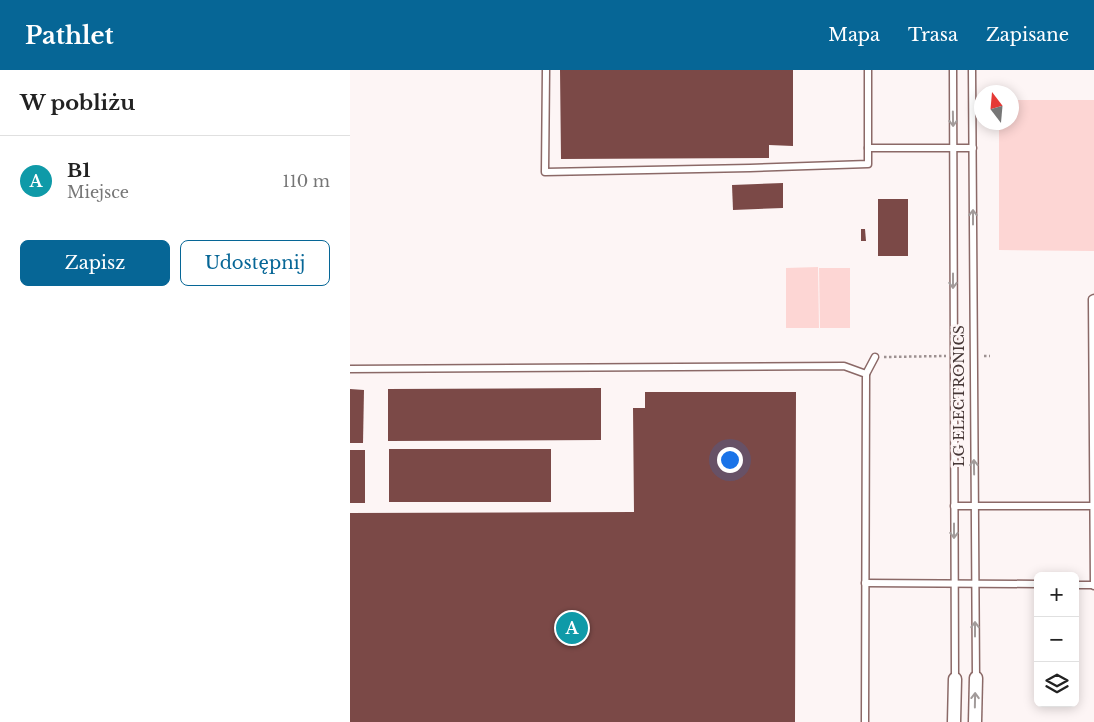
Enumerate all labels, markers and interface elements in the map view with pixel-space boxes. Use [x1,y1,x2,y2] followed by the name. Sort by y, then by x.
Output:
[25,21,114,50] text: Pathlet
[828,24,880,46] text: Mapa
[908,24,958,46] text: Trasa
[986,24,1069,46] text: Zapisane
[974,85,1019,130] north arrow
[20,90,135,116] text: W pobliżu
[948,110,958,126] one-way arrow
[67,159,90,182] text: B1
[30,171,42,191] text: A
[283,171,330,191] text: 110 m
[67,182,129,202] text: Miejsce
[968,209,978,226] one-way arrow
[20,240,170,286] button: Zapisz
[180,240,330,286] button: Udostępnij
[948,272,958,289] one-way arrow
[950,325,968,467] street label: LG ELECTRONICS
[717,447,743,473] your location
[969,459,979,476] one-way arrow
[949,522,959,539] one-way arrow
[1034,572,1079,707] map controls
[1034,572,1079,617] button: +
[556,609,588,647] pin: A
[1034,617,1079,662] button: −
[970,622,980,638] one-way arrow
[1034,662,1079,707] button: layers
[971,692,980,708] one-way arrow

